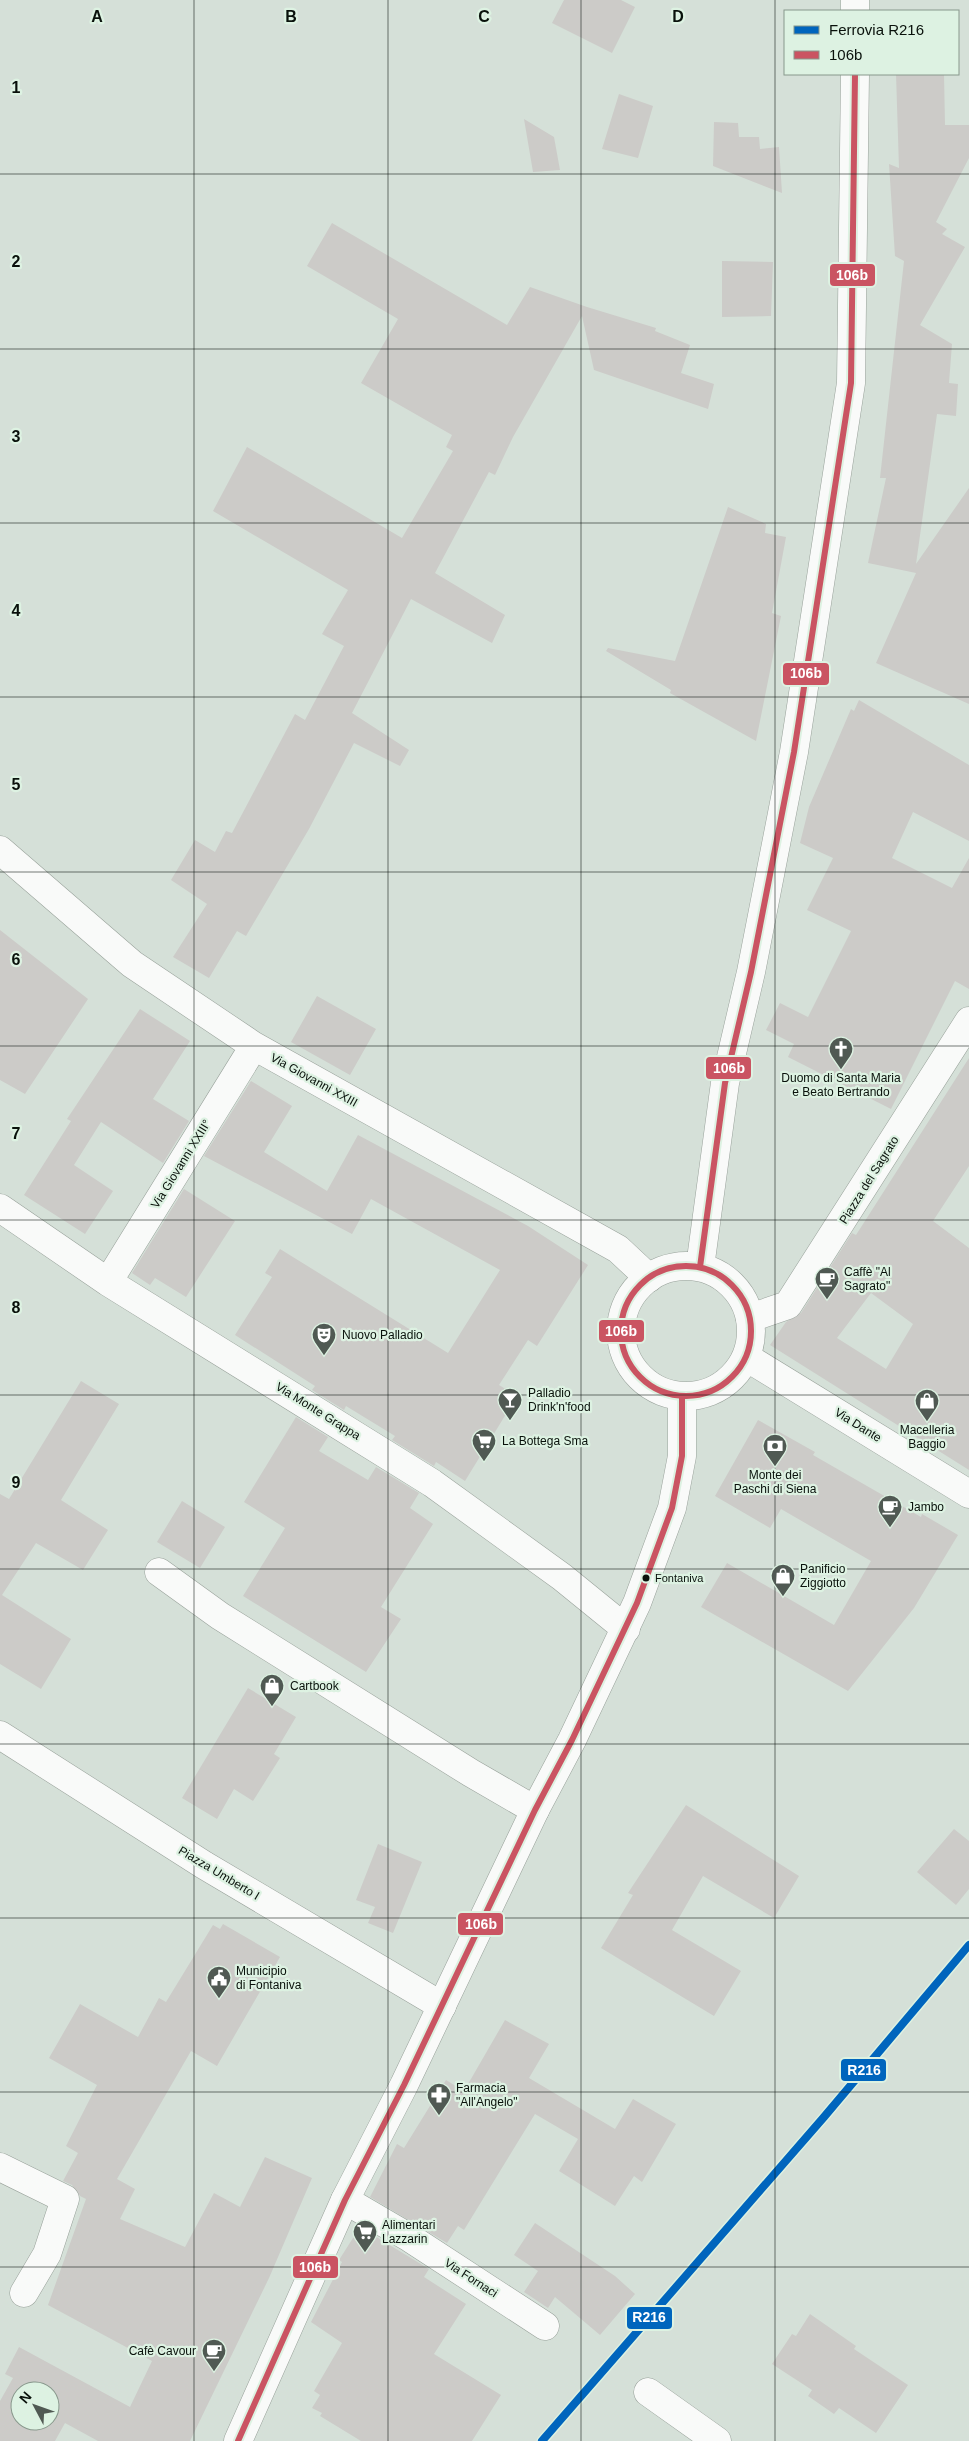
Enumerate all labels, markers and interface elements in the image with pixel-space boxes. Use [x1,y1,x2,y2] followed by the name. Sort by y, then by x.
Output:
[91,8,103,25] text: A
[285,8,297,25] text: B
[478,8,490,25] text: C
[672,8,684,25] text: D
[784,10,959,75] legend
[829,21,924,38] text: Ferrovia R216
[829,46,862,63] text: 106b
[12,79,21,96] text: 1
[12,253,21,270] text: 2
[829,263,876,287] line badge: 106b
[836,267,868,283] text: 106b
[12,428,21,445] text: 3
[12,602,21,619] text: 4
[782,662,830,686] line badge: 106b
[790,665,822,681] text: 106b
[12,776,21,793] text: 5
[12,951,21,968] text: 6
[828,1036,854,1070] church icon: Duomo di Santa Maria e Beato Bertrando
[268,1050,360,1110] street label: Via Giovanni XXIII
[705,1056,752,1080] line badge: 106b
[713,1060,745,1076] text: 106b
[781,1071,901,1099] place label: Duomo di Santa Maria e Beato Bertrando
[148,1117,214,1211] street label: Via Giovanni XXIII°
[12,1125,21,1142] text: 7
[836,1133,902,1226] street label: Piazza del Sagrato
[844,1265,891,1293] place label: Caffè "Al Sagrato"
[814,1266,840,1300] cafe icon: Caffè "Al Sagrato"
[12,1299,21,1316] text: 8
[598,1319,645,1343] line badge: 106b
[311,1322,337,1356] theatre icon: Nuovo Palladio
[605,1323,637,1339] text: 106b
[342,1328,423,1342] place label: Nuovo Palladio
[273,1379,363,1443] street label: Via Monte Grappa
[528,1386,591,1414] place label: Palladio Drink'n'food
[497,1387,523,1421] bar icon: Palladio Drink'n'food
[914,1388,940,1422] shop icon: Macelleria Baggio
[832,1405,884,1445] street label: Via Dante
[900,1423,955,1451] place label: Macelleria Baggio
[471,1428,497,1462] supermarket icon: La Bottega Sma
[762,1433,788,1467] bank icon: Monte dei Paschi di Siena
[502,1434,588,1448] place label: La Bottega Sma
[734,1468,817,1496] place label: Monte dei Paschi di Siena
[12,1474,21,1491] text: 9
[877,1494,903,1528] cafe icon: Jambo
[908,1500,944,1514] place label: Jambo
[800,1562,846,1590] place label: Panificio Ziggiotto
[770,1563,796,1597] shop icon: Panificio Ziggiotto
[655,1572,704,1584] place label: Fontaniva
[641,1573,651,1583] marker: Fontaniva
[259,1673,285,1707] shop icon: Cartbook
[290,1679,340,1693] place label: Cartbook
[176,1843,262,1903] street label: Piazza Umberto I
[457,1912,504,1936] line badge: 106b
[465,1916,497,1932] text: 106b
[236,1964,302,1992] place label: Municipio di Fontaniva
[206,1965,232,1999] public building icon: Municipio di Fontaniva
[840,2058,887,2082] line badge: R216
[847,2062,881,2078] text: R216
[456,2081,518,2109] place label: Farmacia "All'Angelo"
[426,2082,452,2116] pharmacy icon: Farmacia "All'Angelo"
[382,2218,435,2246] place label: Alimentari Lazzarin
[352,2219,378,2253] supermarket icon: Alimentari Lazzarin
[292,2255,339,2279] line badge: 106b
[442,2256,500,2300] street label: Via Fornaci
[299,2259,331,2275] text: 106b
[626,2306,673,2330] line badge: R216
[632,2309,666,2325] text: R216
[201,2338,227,2372] cafe icon: Cafè Cavour
[129,2344,196,2358] place label: Cafè Cavour
[10,2381,60,2431] north arrow
[16,2388,35,2407] text: N

